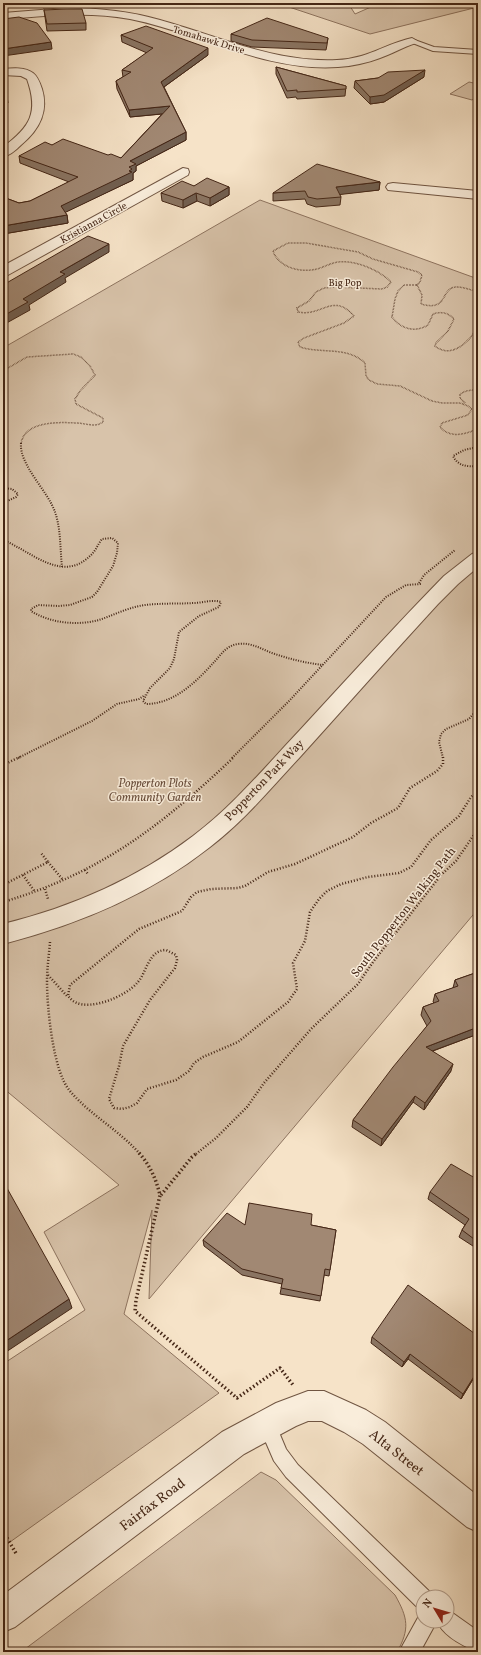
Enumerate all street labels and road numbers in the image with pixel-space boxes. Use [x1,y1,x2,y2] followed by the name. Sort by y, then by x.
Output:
[171,22,247,58] street label: Tomahawk Drive
[58,199,130,247] street label: Kristianna Circle
[328,276,362,290] street label: Big Pop
[222,736,308,825] street label: Popperton Park Way
[348,844,460,981] street label: South Popperton Walking Path
[364,1426,428,1481] street label: Alta Street
[116,1474,190,1536] street label: Fairfax Road

